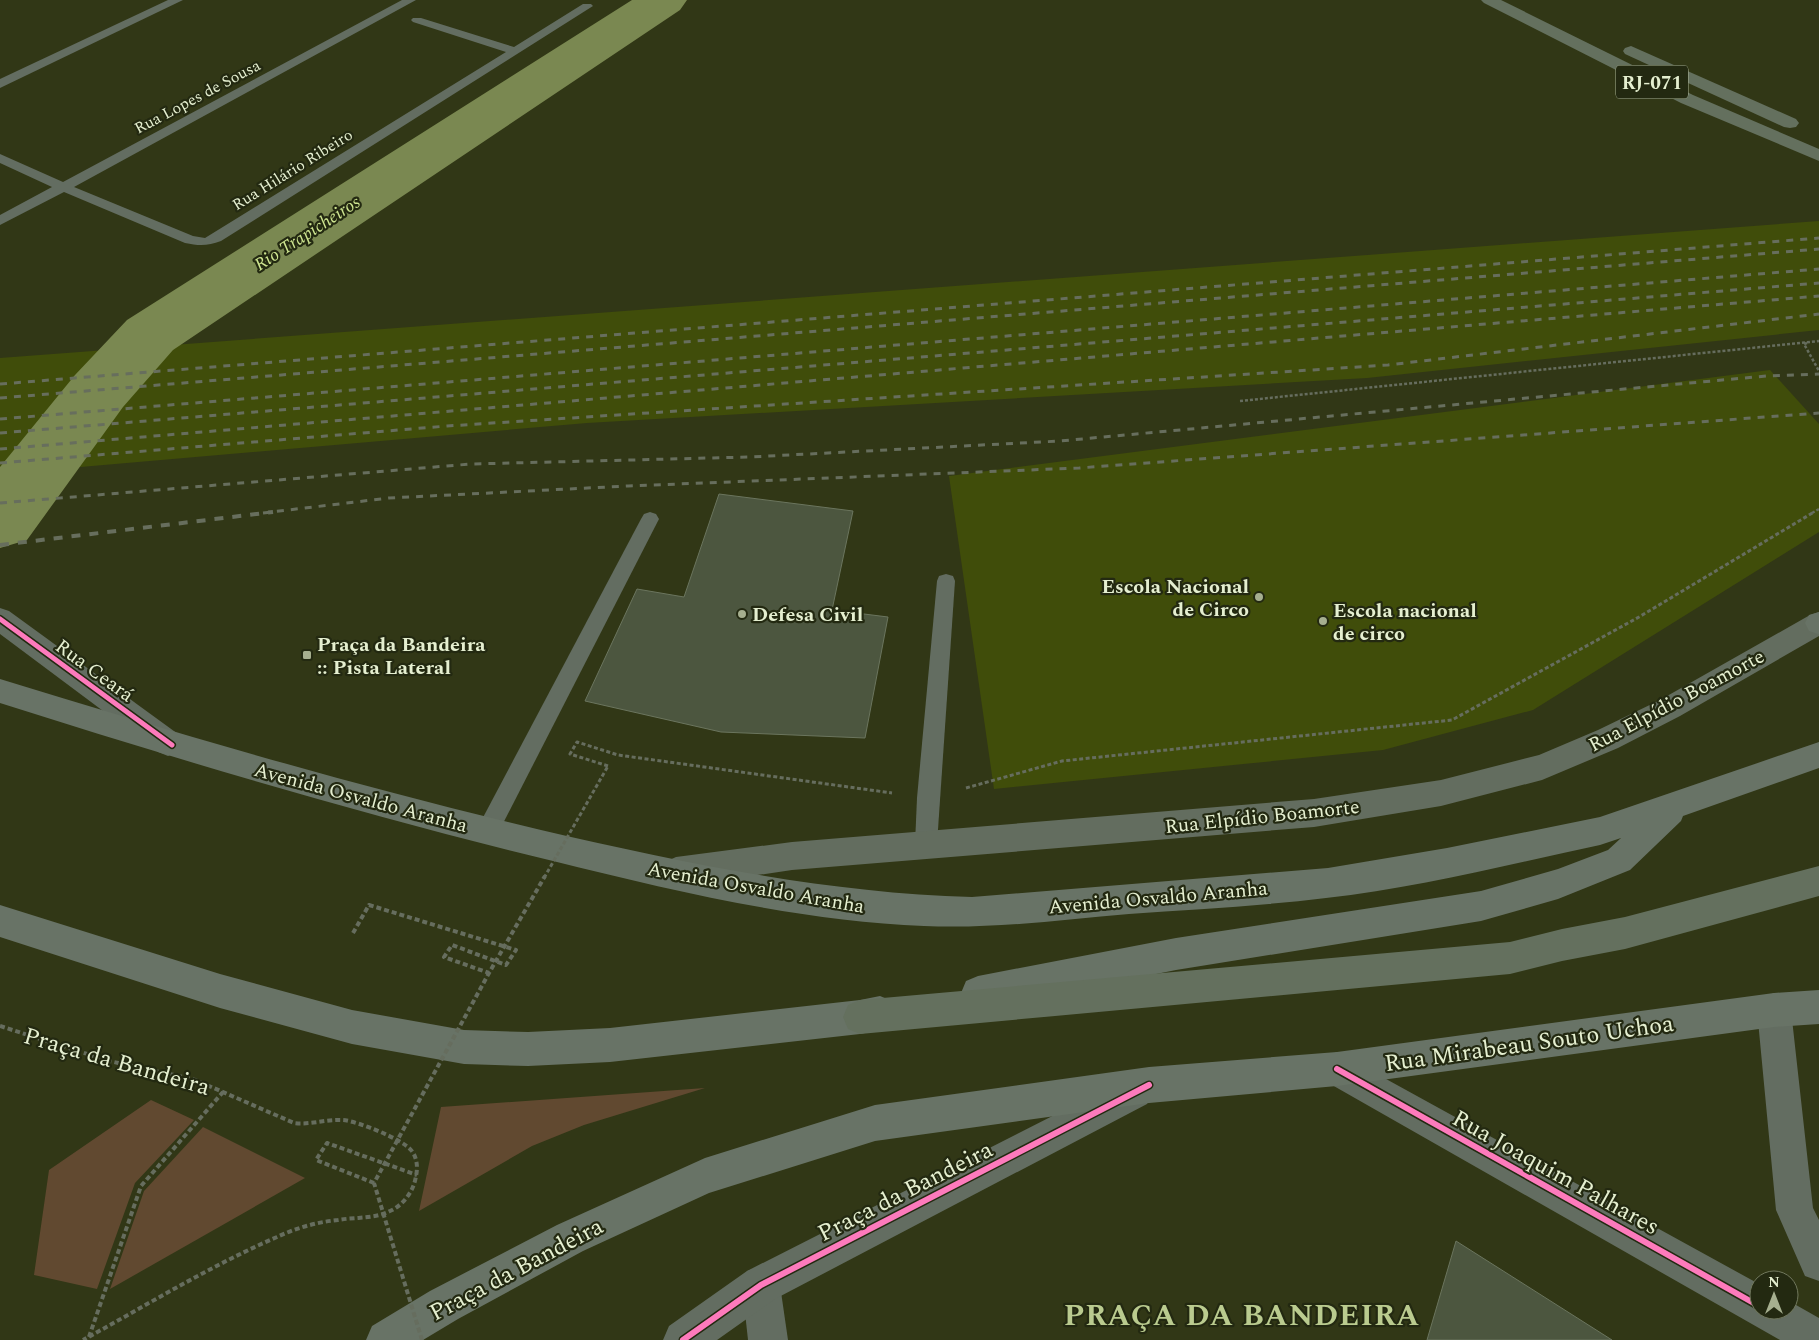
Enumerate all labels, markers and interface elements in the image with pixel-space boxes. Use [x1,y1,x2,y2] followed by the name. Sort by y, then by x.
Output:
[130,53,265,140] street label: Rua Lopes de Sousa
[1616,65,1688,98] road number: RJ-071
[228,123,358,217] street label: Rua Hilário Ribeiro
[249,189,366,278] water label: Rio Trapicheiros
[1101,572,1249,625] place label: Escola Nacional de Circo
[1253,591,1265,603] marker: Escola Nacional de Circo
[1333,596,1477,649] place label: Escola nacional de circo
[752,600,863,630] place label: Defesa Civil
[736,608,748,620] marker: Defesa Civil
[1317,615,1329,627] marker: Escola nacional de circo
[317,630,486,683] place label: Praça da Bandeira :: Pista Lateral
[49,632,140,710] street label: Rua Ceará
[1583,642,1770,760] street label: Rua Elpídio Boamorte
[301,649,313,661] marker: Praça da Bandeira :: Pista Lateral
[251,755,471,841] street label: Avenida Osvaldo Aranha
[1163,792,1361,842] street label: Rua Elpídio Boamorte
[645,854,867,922] street label: Avenida Osvaldo Aranha
[1047,873,1269,923] street label: Avenida Osvaldo Aranha
[1382,1006,1676,1082] street label: Rua Mirabeau Souto Uchoa
[19,1018,214,1106] street label: Praça da Bandeira
[1445,1101,1666,1245] street label: Rua Joaquim Palhares
[812,1132,1000,1252] street label: Praça da Bandeira
[423,1209,610,1331] street label: Praça da Bandeira
[1749,1270,1799,1320] north arrow
[1768,1272,1780,1293] text: N
[1064,1293,1420,1339] district label: PRAÇA DA BANDEIRA

